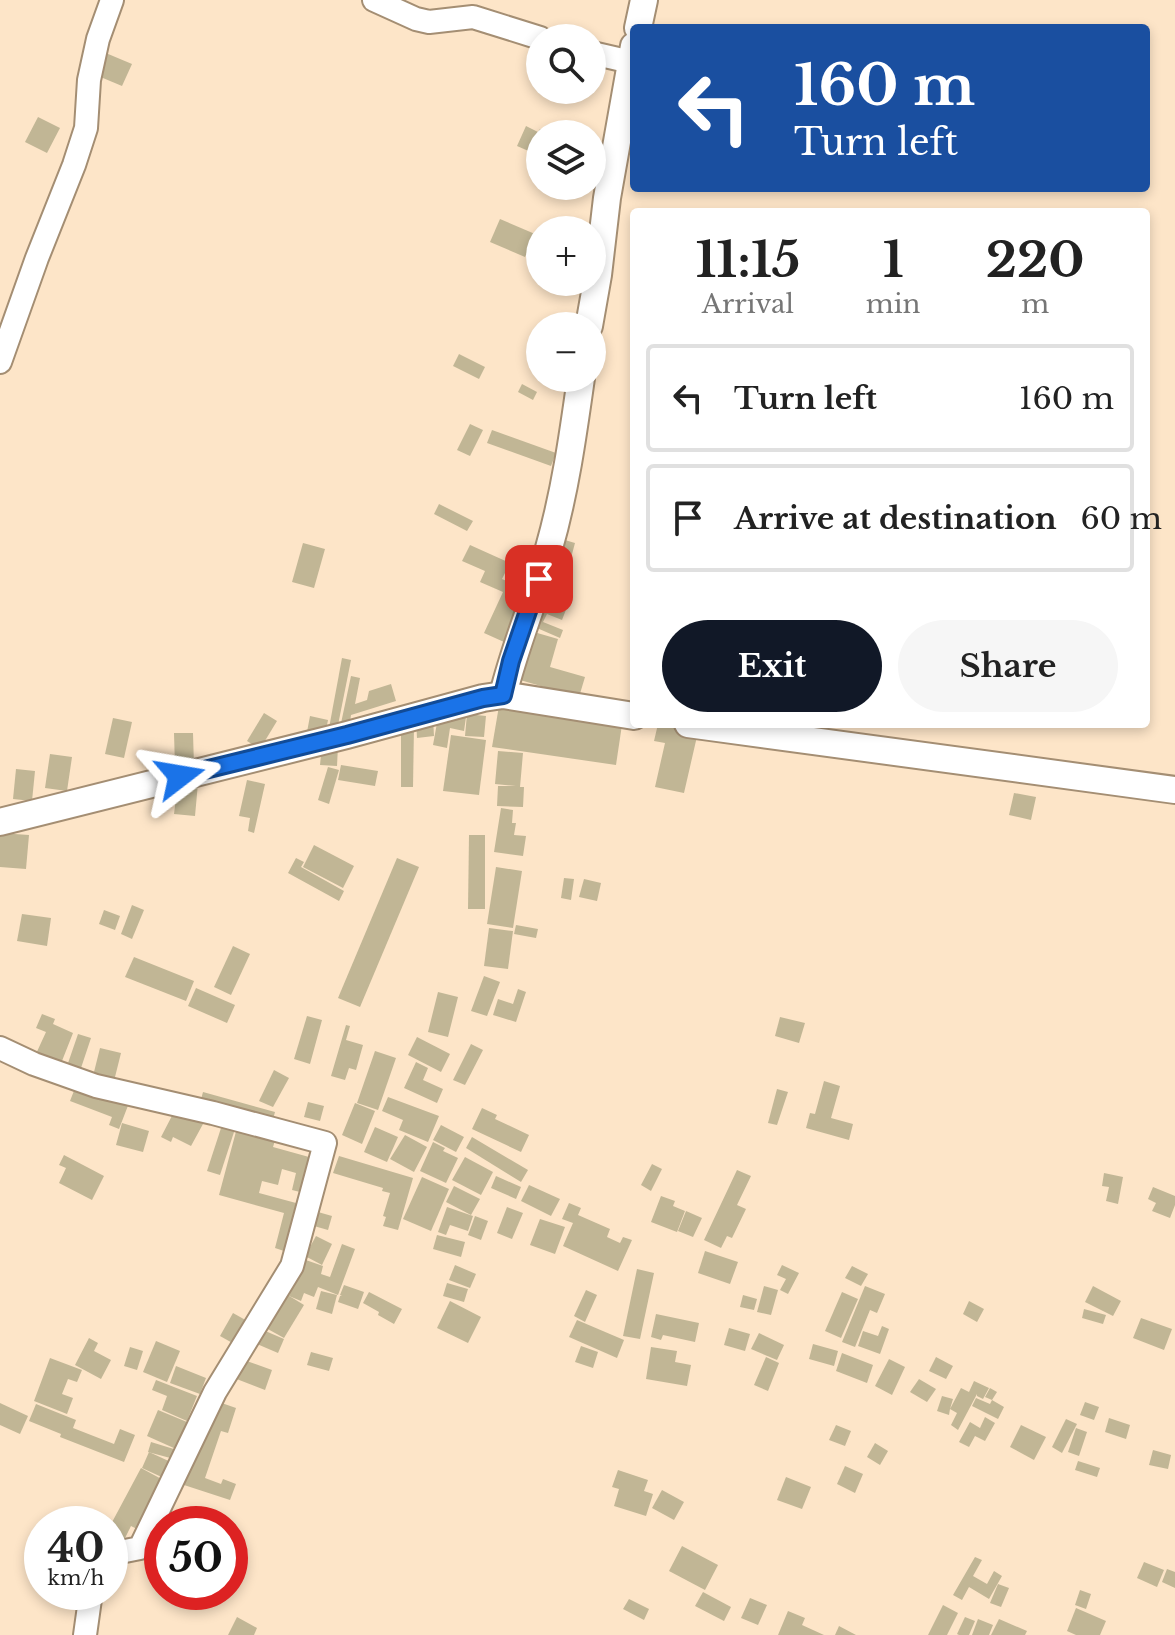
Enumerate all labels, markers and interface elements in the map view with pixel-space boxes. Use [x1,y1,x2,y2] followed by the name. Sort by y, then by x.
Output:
[526,24,606,392] map controls
[526,24,606,104] button: search
[794,51,975,120] text: 160 m
[662,56,766,160] icon: left
[526,120,606,200] button: layers
[794,120,958,165] text: Turn left
[526,216,606,296] button: +
[695,230,800,290] text: 11:15
[883,230,904,290] text: 1
[986,230,1085,290] text: 220
[702,288,794,320] text: Arrival
[866,288,920,320] text: min
[1021,288,1049,320] text: m
[526,312,606,392] button: −
[666,376,710,420] icon: left
[734,380,877,417] text: Turn left
[1019,380,1114,417] text: 160 m
[666,496,710,540] icon: arrive
[734,500,1057,537] text: Arrive at destination
[1081,500,1162,537] text: 60 m
[505,545,573,613] pin
[517,557,561,601] icon: arrive
[662,620,882,712] button: Exit
[898,620,1118,712] button: Share
[138,734,222,818] position arrow
[144,1506,248,1610] speed limit sign: 50
[48,1523,104,1573] text: 40
[48,1566,104,1590] text: km/h

